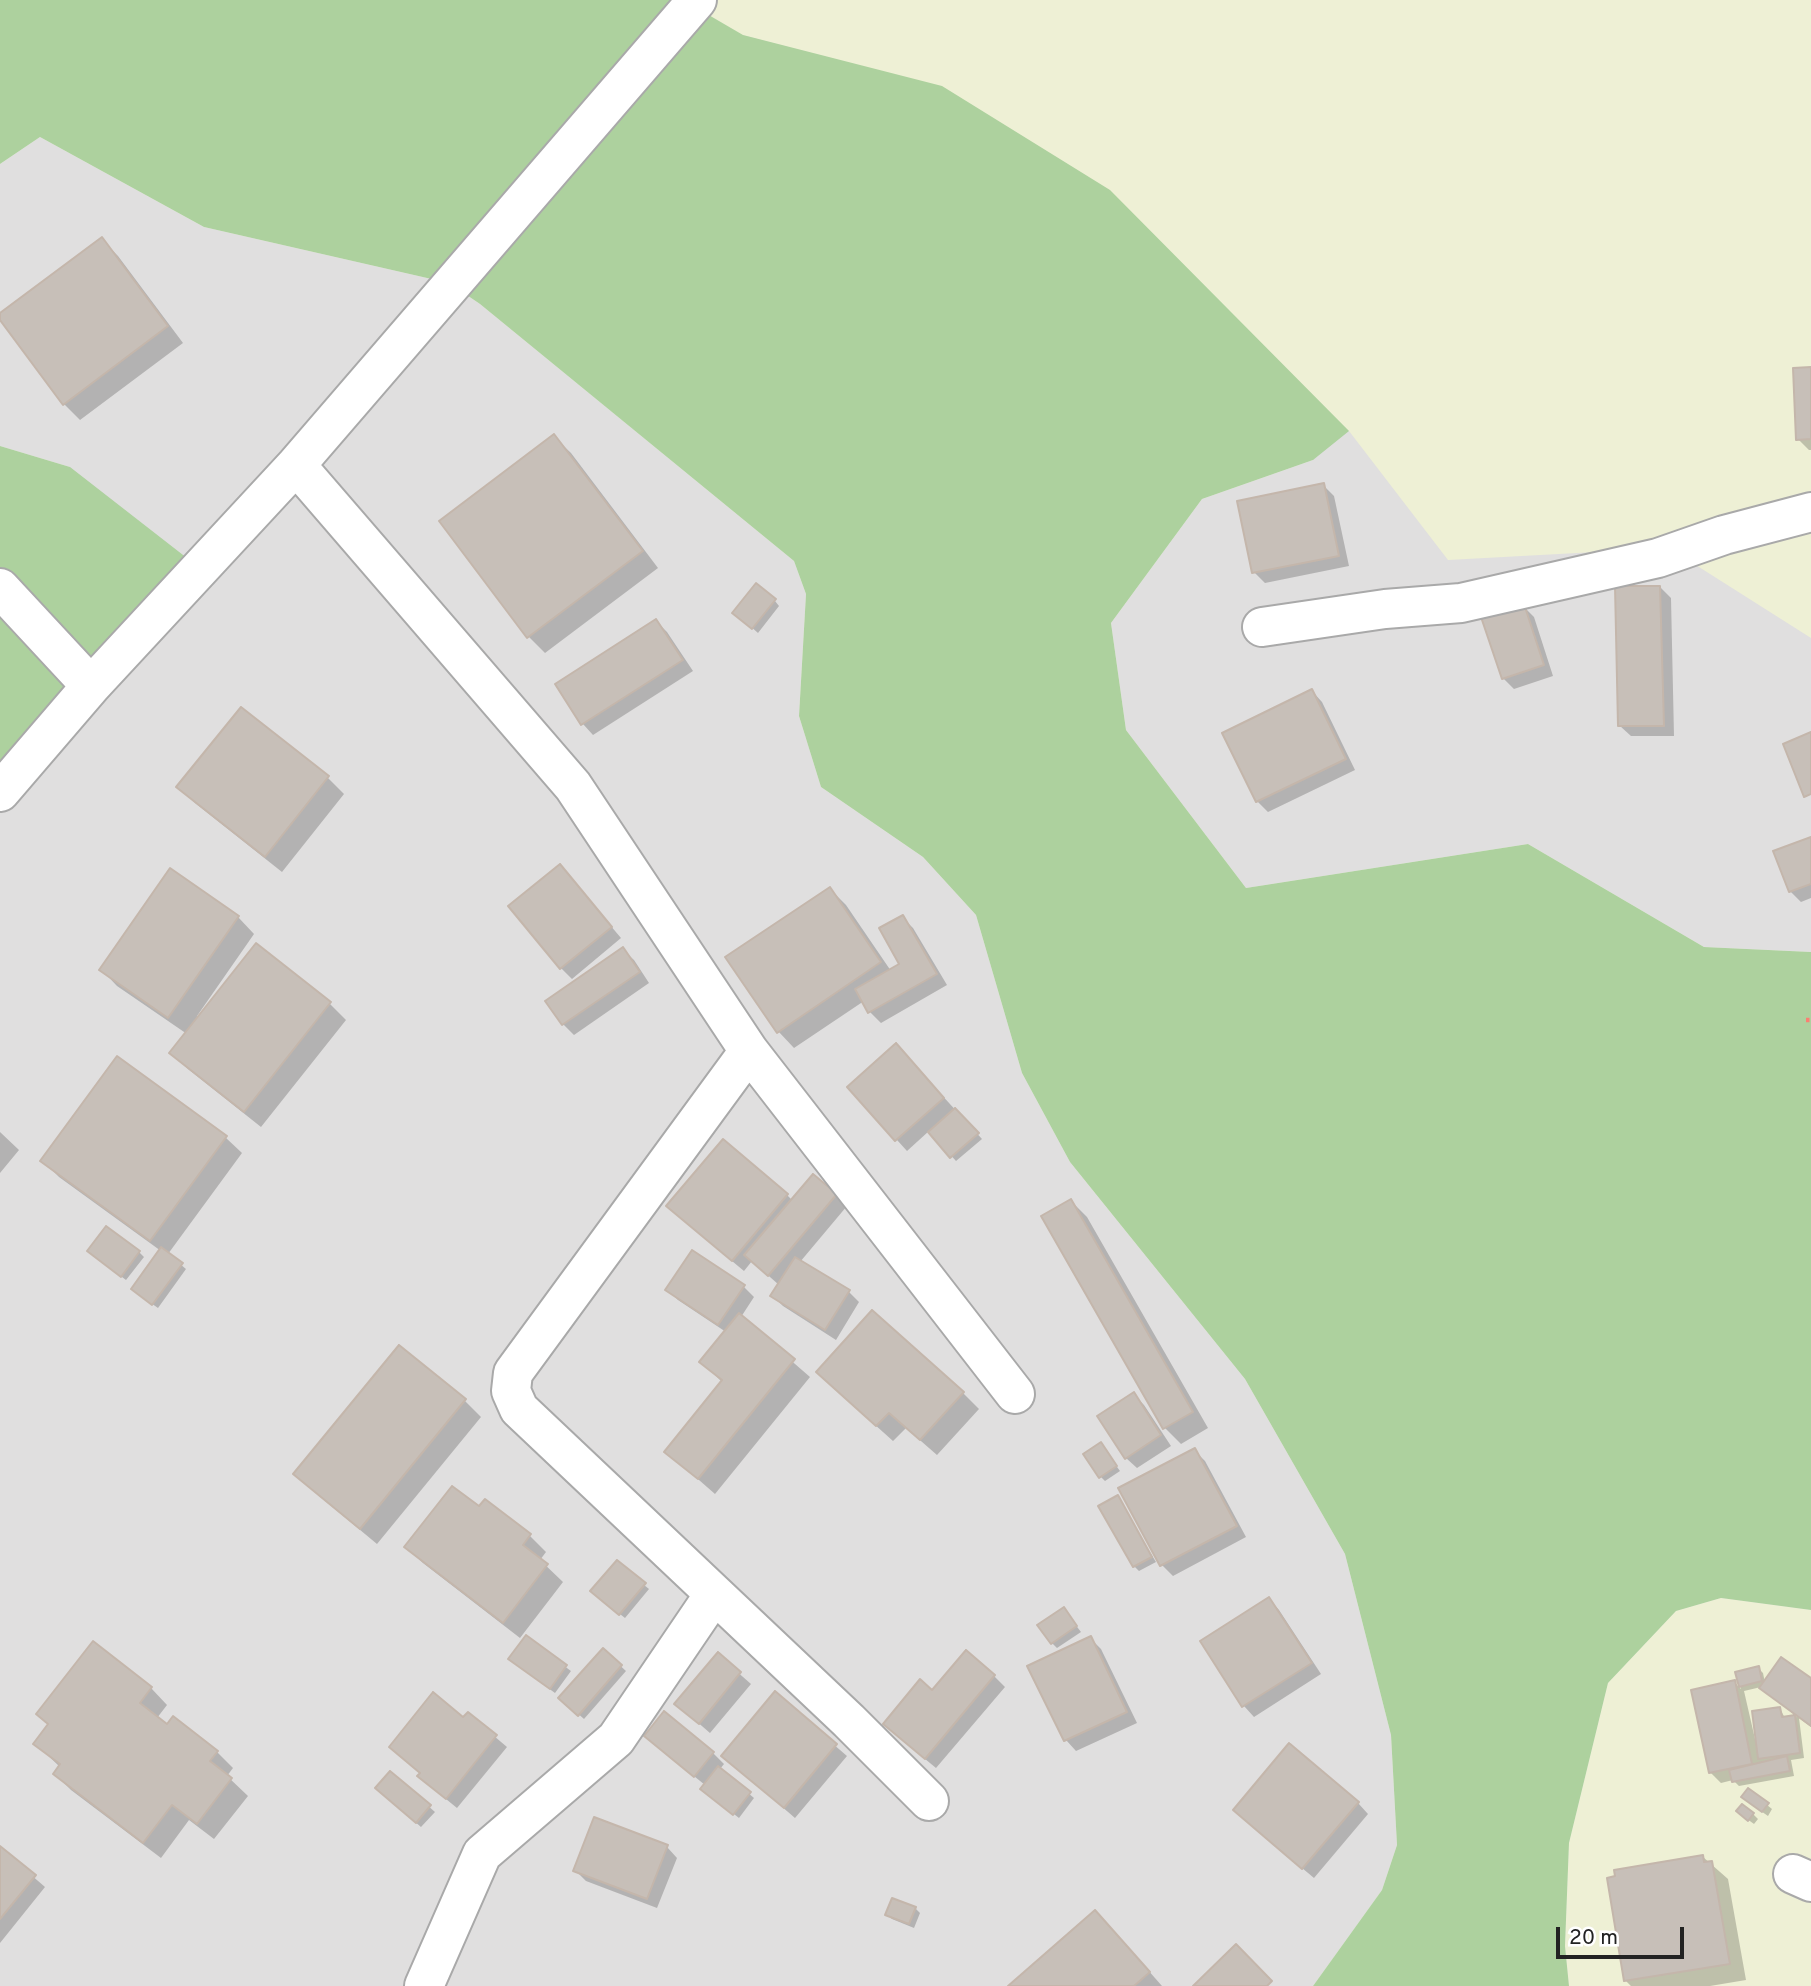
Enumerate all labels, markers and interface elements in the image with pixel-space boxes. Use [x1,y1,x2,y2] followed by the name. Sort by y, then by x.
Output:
[1559,1912,1687,1956] scale bar
[1569,1925,1618,1952] text: 20 m

